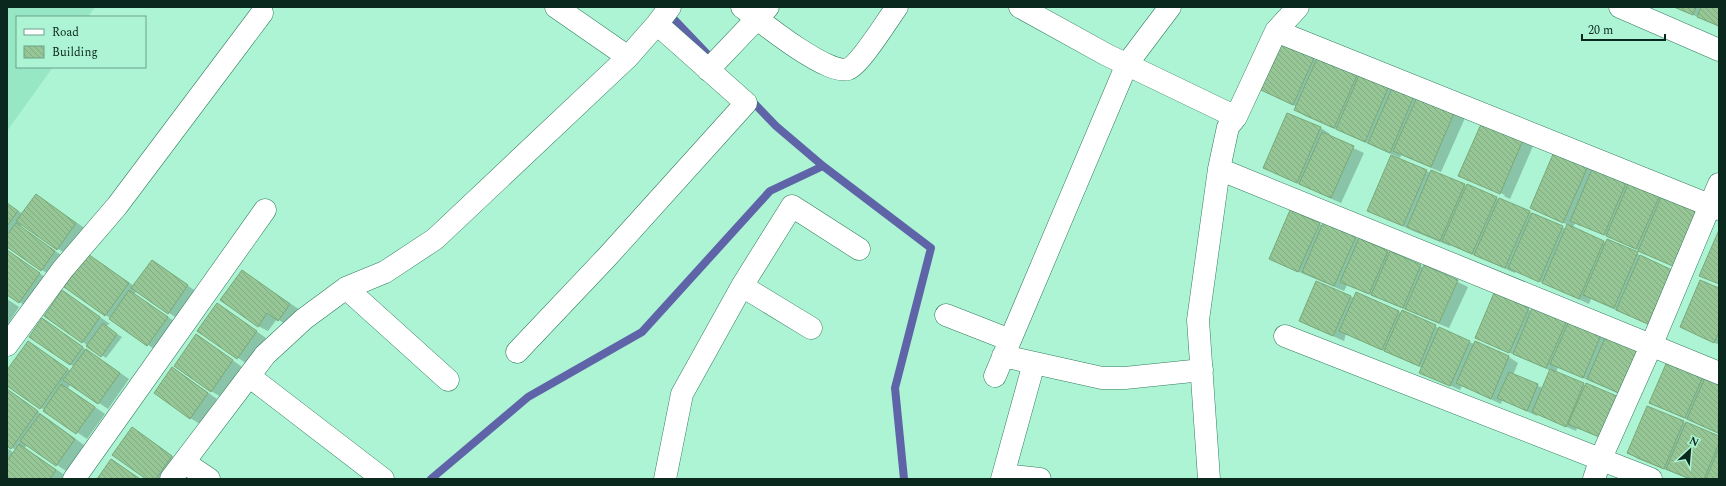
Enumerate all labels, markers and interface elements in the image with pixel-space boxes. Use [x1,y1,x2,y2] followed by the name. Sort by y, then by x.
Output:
[16,16,146,68] legend
[1582,16,1665,42] scale bar
[1588,21,1613,40] text: 20 m
[52,23,79,42] text: Road
[52,43,98,62] text: Building
[1670,430,1710,470] north arrow
[1686,432,1702,451] text: N

